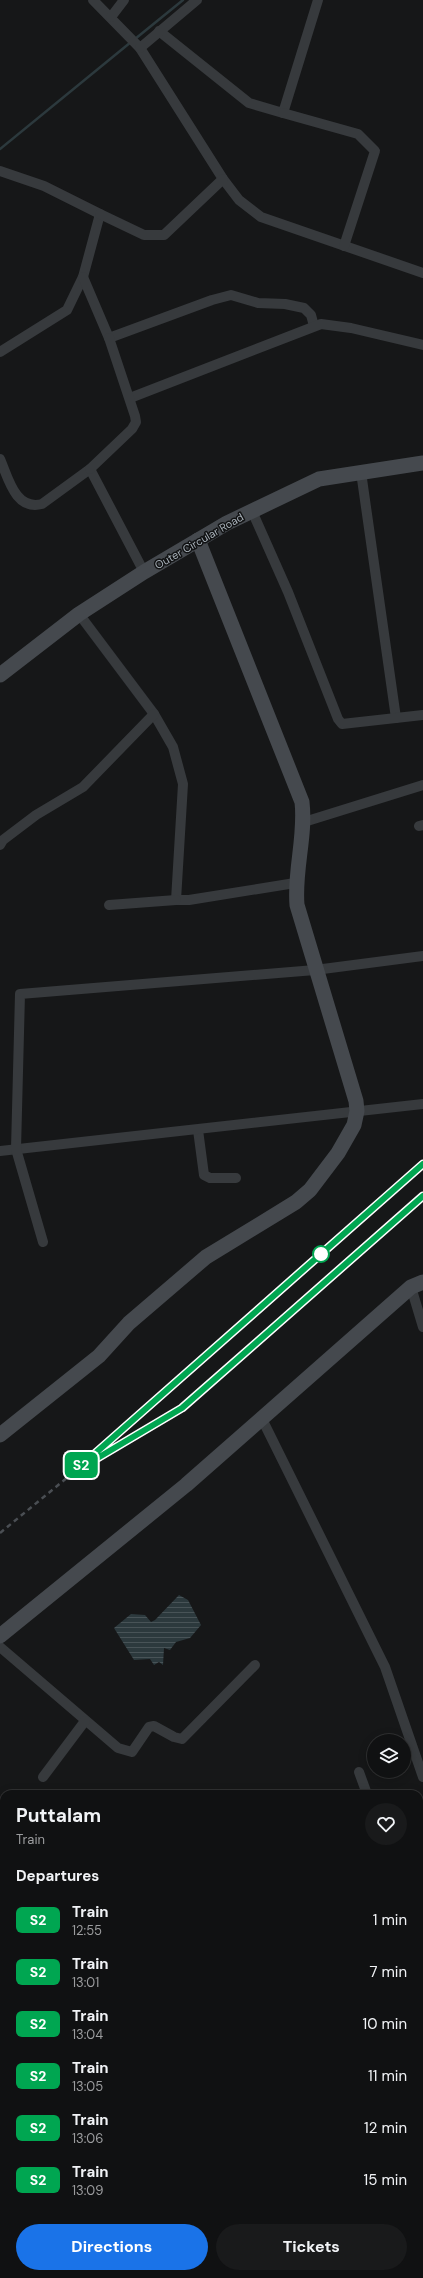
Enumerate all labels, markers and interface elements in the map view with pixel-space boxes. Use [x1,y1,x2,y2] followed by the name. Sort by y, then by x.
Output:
[152,510,246,572] street label: Outer Circular Road
[312,1245,330,1263] unlabelled marker
[63,1452,99,1478] line badge: S2
[73,1456,89,1474] text: S2
[367,1734,411,1778] map controls
[367,1734,411,1778] button: layers
[16,1803,101,1828] text: Puttalam
[365,1803,407,1845] button: heart
[16,1831,45,1848] text: Train
[16,1866,99,1886] text: Departures
[72,1902,109,1922] text: Train
[373,1910,407,1930] text: 1 min
[30,1911,46,1929] text: S2
[72,1922,102,1939] text: 12:55
[72,1954,109,1974] text: Train
[369,1962,407,1982] text: 7 min
[30,1963,46,1981] text: S2
[72,1974,99,1991] text: 13:01
[72,2006,109,2026] text: Train
[362,2014,407,2034] text: 10 min
[30,2015,46,2033] text: S2
[72,2026,103,2043] text: 13:04
[72,2058,109,2078] text: Train
[368,2066,407,2086] text: 11 min
[30,2067,46,2085] text: S2
[72,2078,103,2095] text: 13:05
[72,2110,109,2130] text: Train
[364,2118,407,2138] text: 12 min
[30,2119,46,2137] text: S2
[72,2130,103,2147] text: 13:06
[72,2162,109,2182] text: Train
[364,2170,407,2190] text: 15 min
[30,2171,46,2189] text: S2
[72,2182,103,2199] text: 13:09
[16,2224,208,2270] button: Directions
[216,2224,407,2270] button: Tickets

